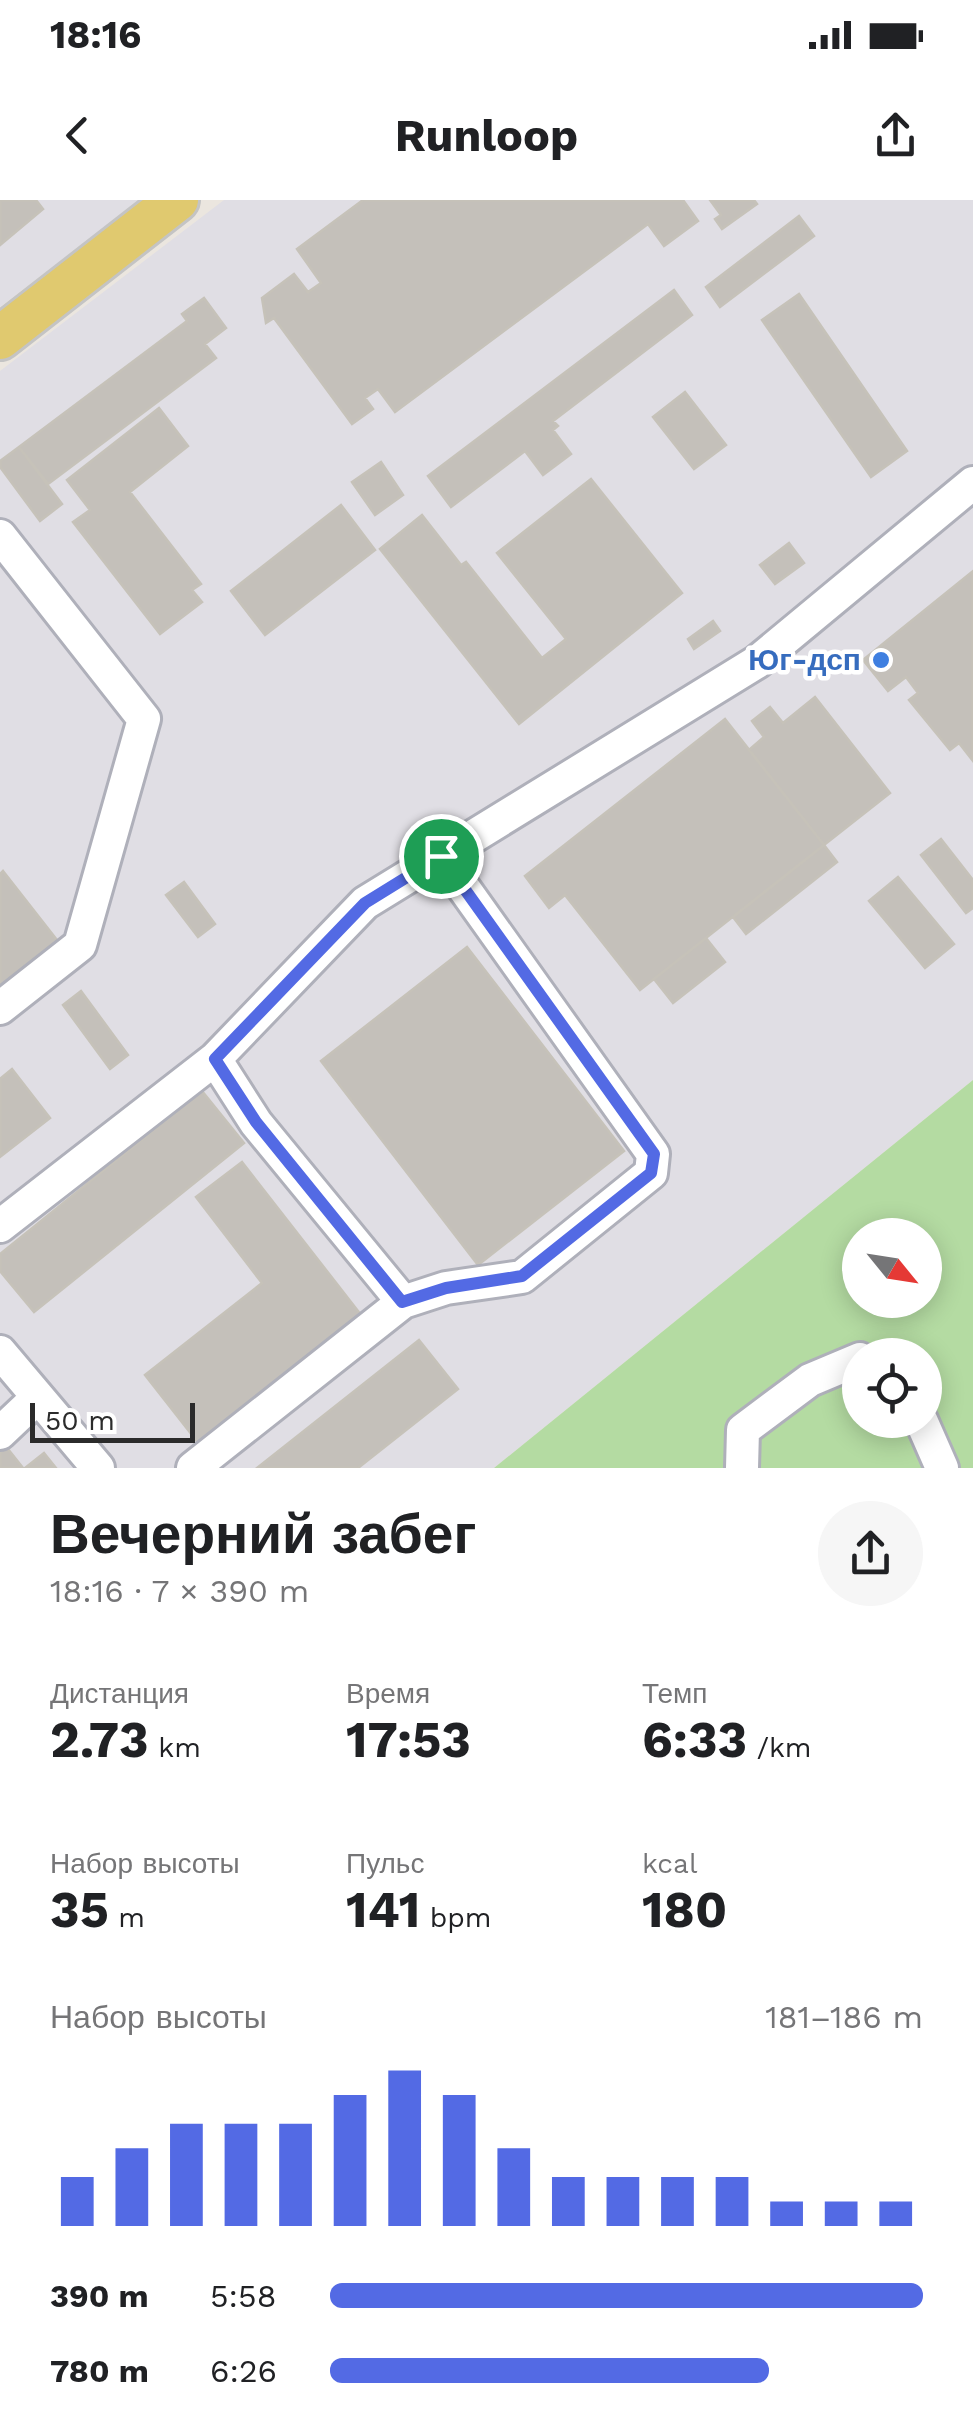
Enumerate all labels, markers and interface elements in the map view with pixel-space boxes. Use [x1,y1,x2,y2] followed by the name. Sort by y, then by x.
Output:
[50,13,141,57] text: 18:16
[50,108,105,163] icon: back
[868,108,923,163] icon: share
[395,109,578,162] text: Runloop
[748,642,861,677] place label: Юг-дсп
[870,649,892,671] marker: Юг-дсп
[399,814,484,899] pin
[414,829,469,884] icon: arrive
[842,1218,942,1318] north arrow
[842,1218,942,1438] map controls
[842,1338,942,1438] button: locate
[30,1398,195,1442] scale bar
[45,1404,115,1437] text: 50 m
[818,1501,923,1606] button: share
[50,1502,476,1566] text: Вечерний забег
[50,1572,309,1610] text: 18:16 · 7 × 390 m
[50,1677,189,1710] text: Дистанция
[346,1677,430,1710] text: Время
[642,1677,708,1710] text: Темп
[50,1710,149,1769] text: 2.73
[346,1710,471,1769] text: 17:53
[642,1710,747,1769] text: 6:33
[149,1731,201,1764] text: km
[747,1731,812,1764] text: /km
[50,1847,240,1880] text: Набор высоты
[346,1847,424,1880] text: Пульс
[642,1847,697,1880] text: kcal
[50,1880,109,1939] text: 35
[346,1880,420,1939] text: 141
[642,1880,727,1939] text: 180
[109,1901,145,1934] text: m
[420,1901,492,1934] text: bpm
[50,1998,267,2036] text: Набор высоты
[765,1998,923,2036] text: 181–186 m
[50,2277,149,2315] text: 390 m
[210,2277,276,2315] text: 5:58
[50,2352,149,2390] text: 780 m
[210,2352,277,2390] text: 6:26

